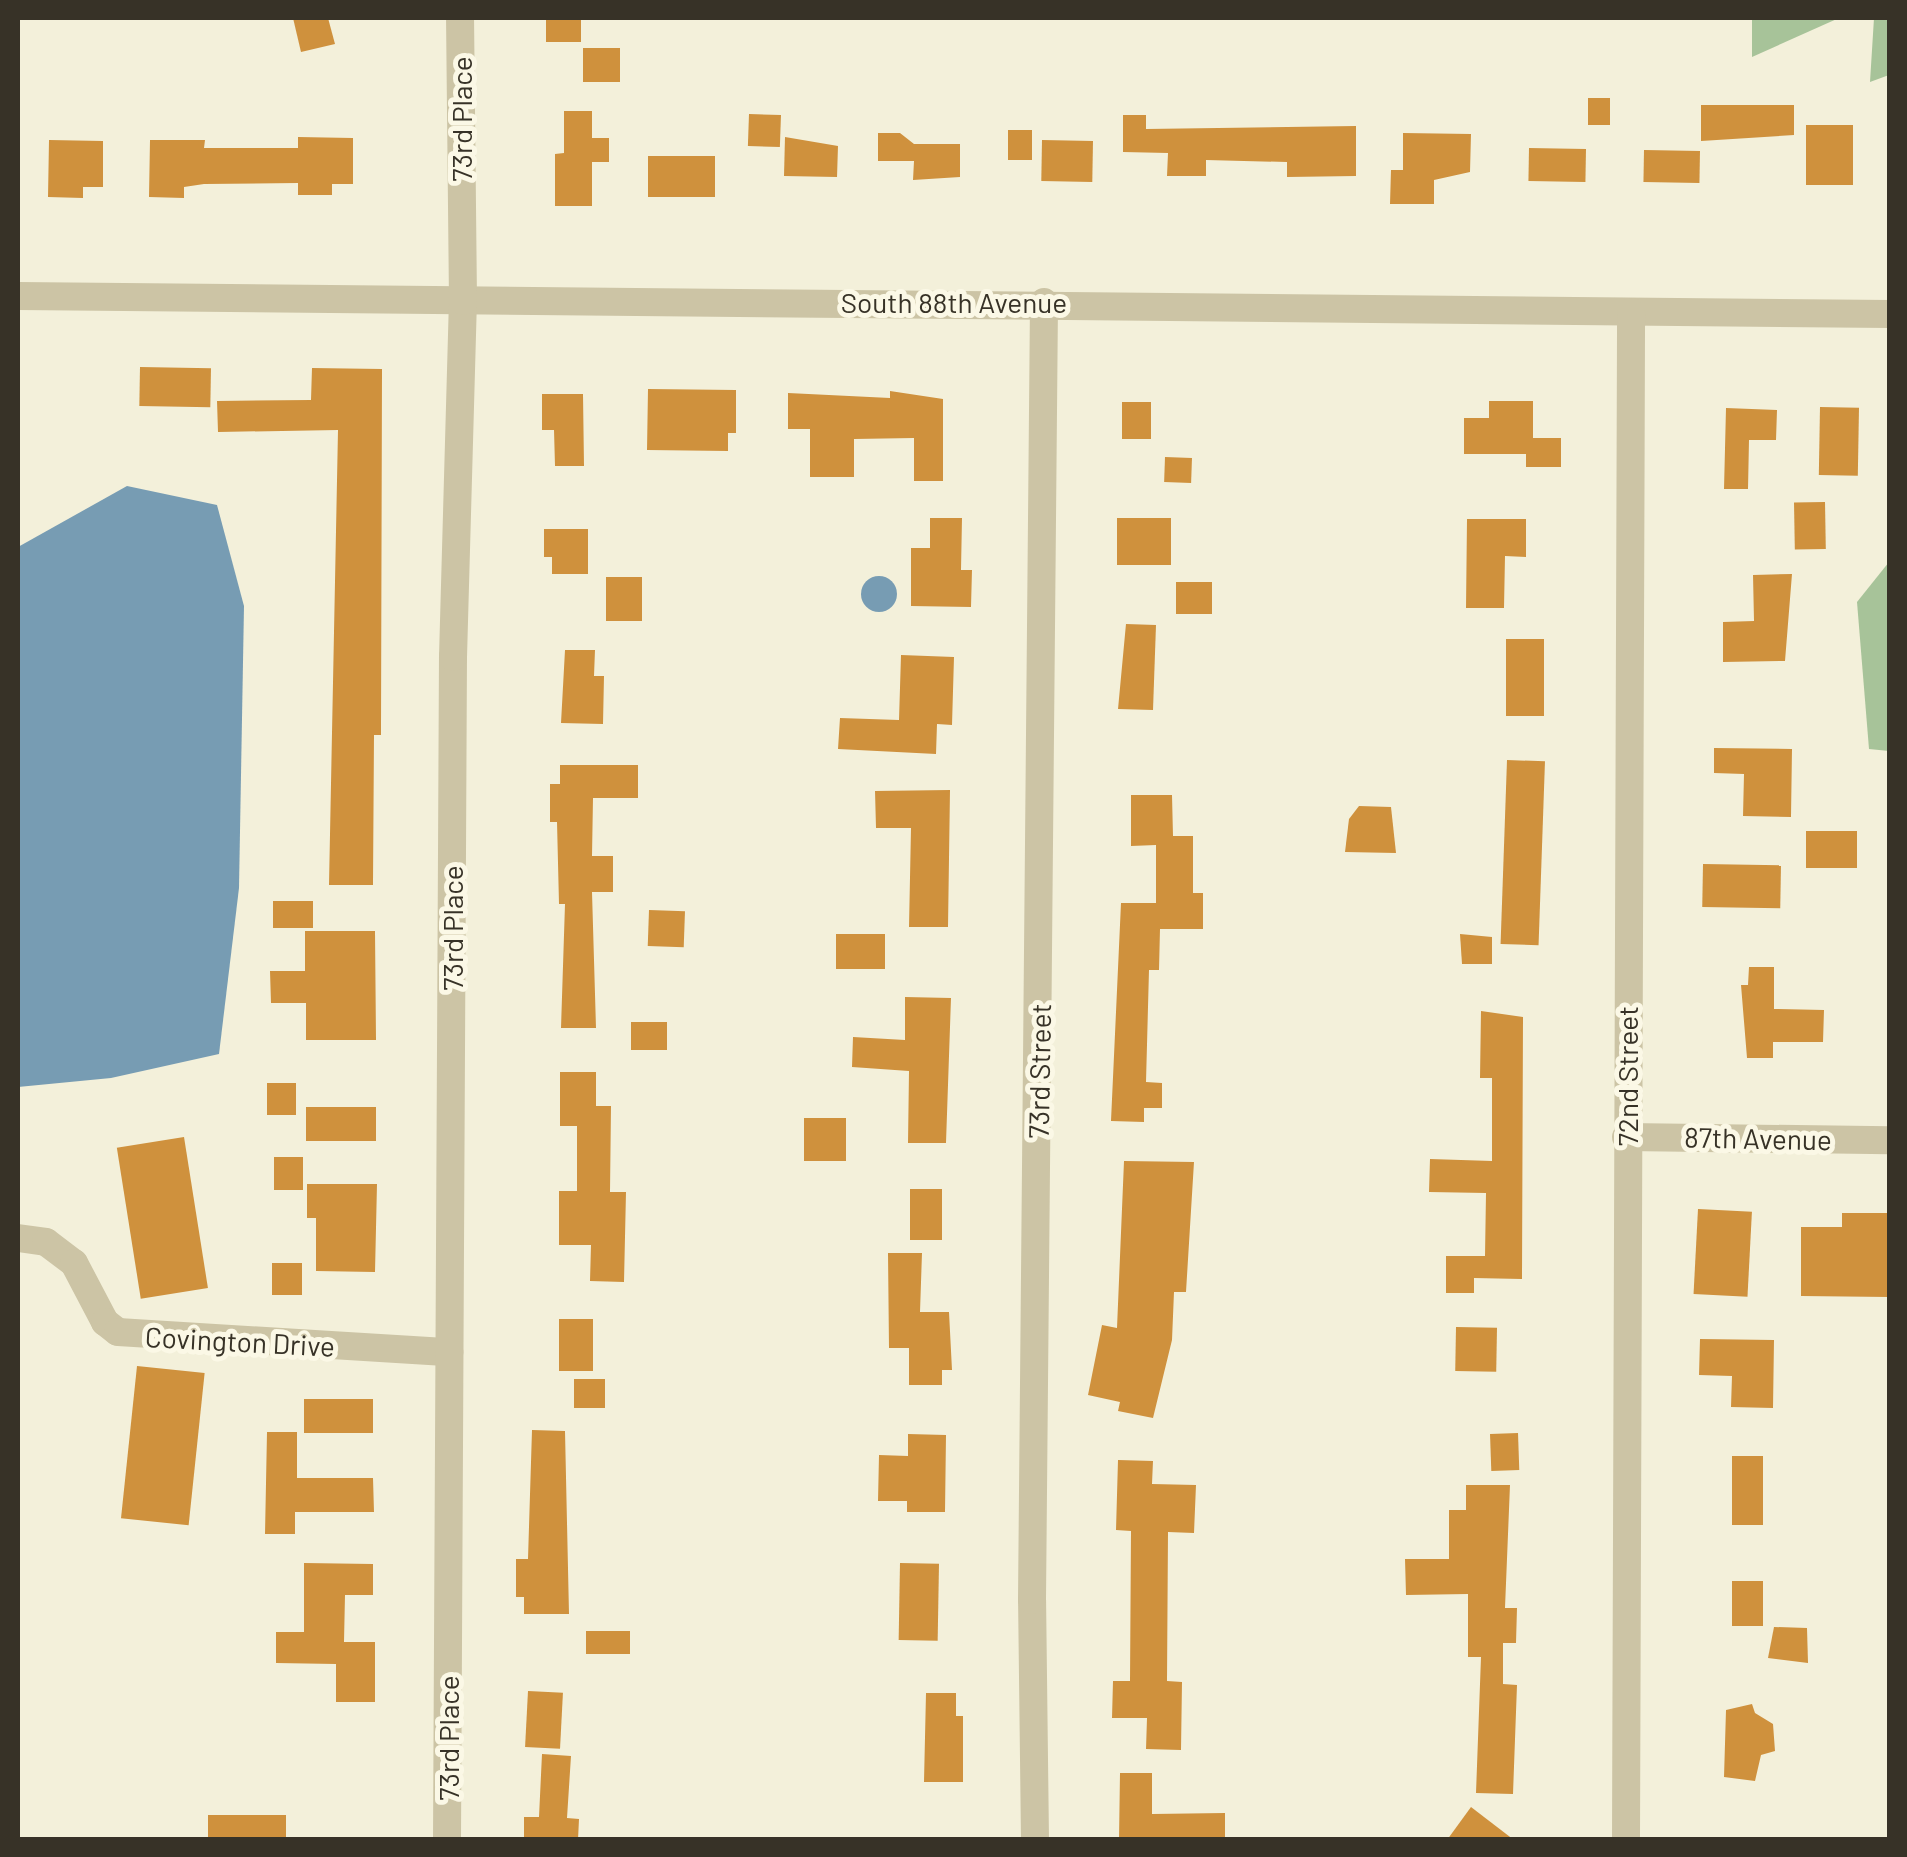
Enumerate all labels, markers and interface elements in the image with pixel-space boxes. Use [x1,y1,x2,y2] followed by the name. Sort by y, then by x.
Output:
[444,56,478,182] street label: 73rd Place
[841,285,1067,319] street label: South 88th Avenue
[435,865,469,991] street label: 73rd Place
[1021,1003,1057,1139] street label: 73rd Street
[1610,1006,1644,1146] street label: 72nd Street
[1684,1120,1832,1156] street label: 87th Avenue
[144,1319,336,1363] street label: Covington Drive
[431,1675,465,1801] street label: 73rd Place

